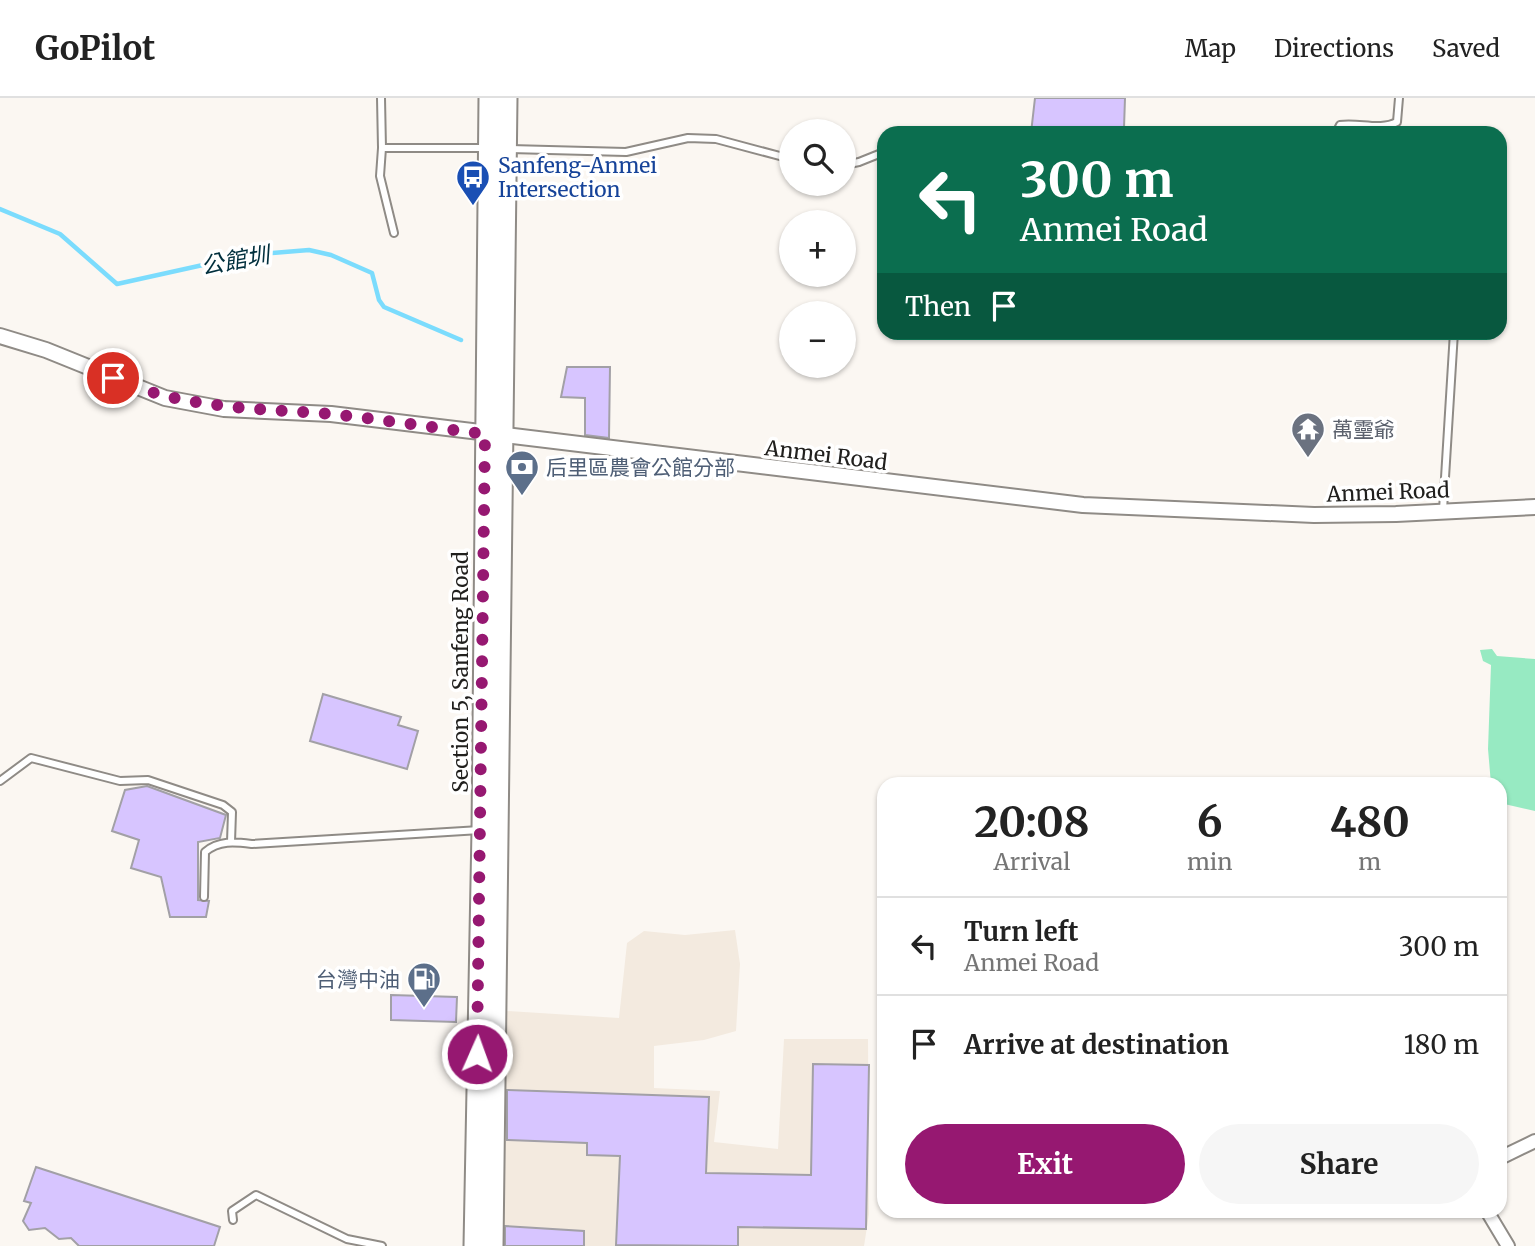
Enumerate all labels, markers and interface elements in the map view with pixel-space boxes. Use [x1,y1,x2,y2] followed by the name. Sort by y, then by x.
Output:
[35,28,155,69] text: GoPilot
[1185,33,1236,64] text: Map
[1274,33,1394,64] text: Directions
[1432,33,1500,64] text: Saved
[779,119,856,378] map controls
[779,119,856,196] button: search
[1020,149,1174,210] text: 300 m
[498,152,657,203] place label: Sanfeng-Anmei Intersection
[905,154,996,245] icon: left
[454,158,492,207] bus stop icon: Sanfeng-Anmei Intersection
[779,210,856,287] button: +
[1020,210,1208,250] text: Anmei Road
[199,239,274,280] water label: 公館圳
[985,287,1023,325] icon: arrive
[905,290,971,323] text: Then
[779,301,856,378] button: −
[83,348,143,408] pin
[94,359,132,397] icon: arrive
[1289,410,1327,459] temple icon: 萬𤫊爺
[1332,416,1395,443] place label: 萬𤫊爺
[762,434,889,476] street label: Anmei Road
[503,448,541,497] bank icon: 后里區農會公館分部
[546,454,735,481] place label: 后里區農會公館分部
[1325,476,1450,508] street label: Anmei Road
[447,551,474,793] street label: Section 5, Sanfeng Road
[974,796,1090,848] text: 20:08
[1197,796,1223,848] text: 6
[1330,796,1410,848] text: 480
[994,847,1070,876] text: Arrival
[1187,847,1232,876] text: min
[1358,847,1381,876] text: m
[964,915,1078,948] text: Turn left
[905,927,943,965] icon: left
[1399,930,1479,963] text: 300 m
[964,948,1099,977] text: Anmei Road
[405,960,443,1009] fuel station icon: 台灣中油
[316,966,400,993] place label: 台灣中油
[440,1017,514,1091] position arrow
[905,1025,943,1063] icon: arrive
[964,1028,1229,1061] text: Arrive at destination
[1404,1028,1479,1061] text: 180 m
[905,1124,1185,1204] button: Exit
[1199,1124,1479,1204] button: Share

